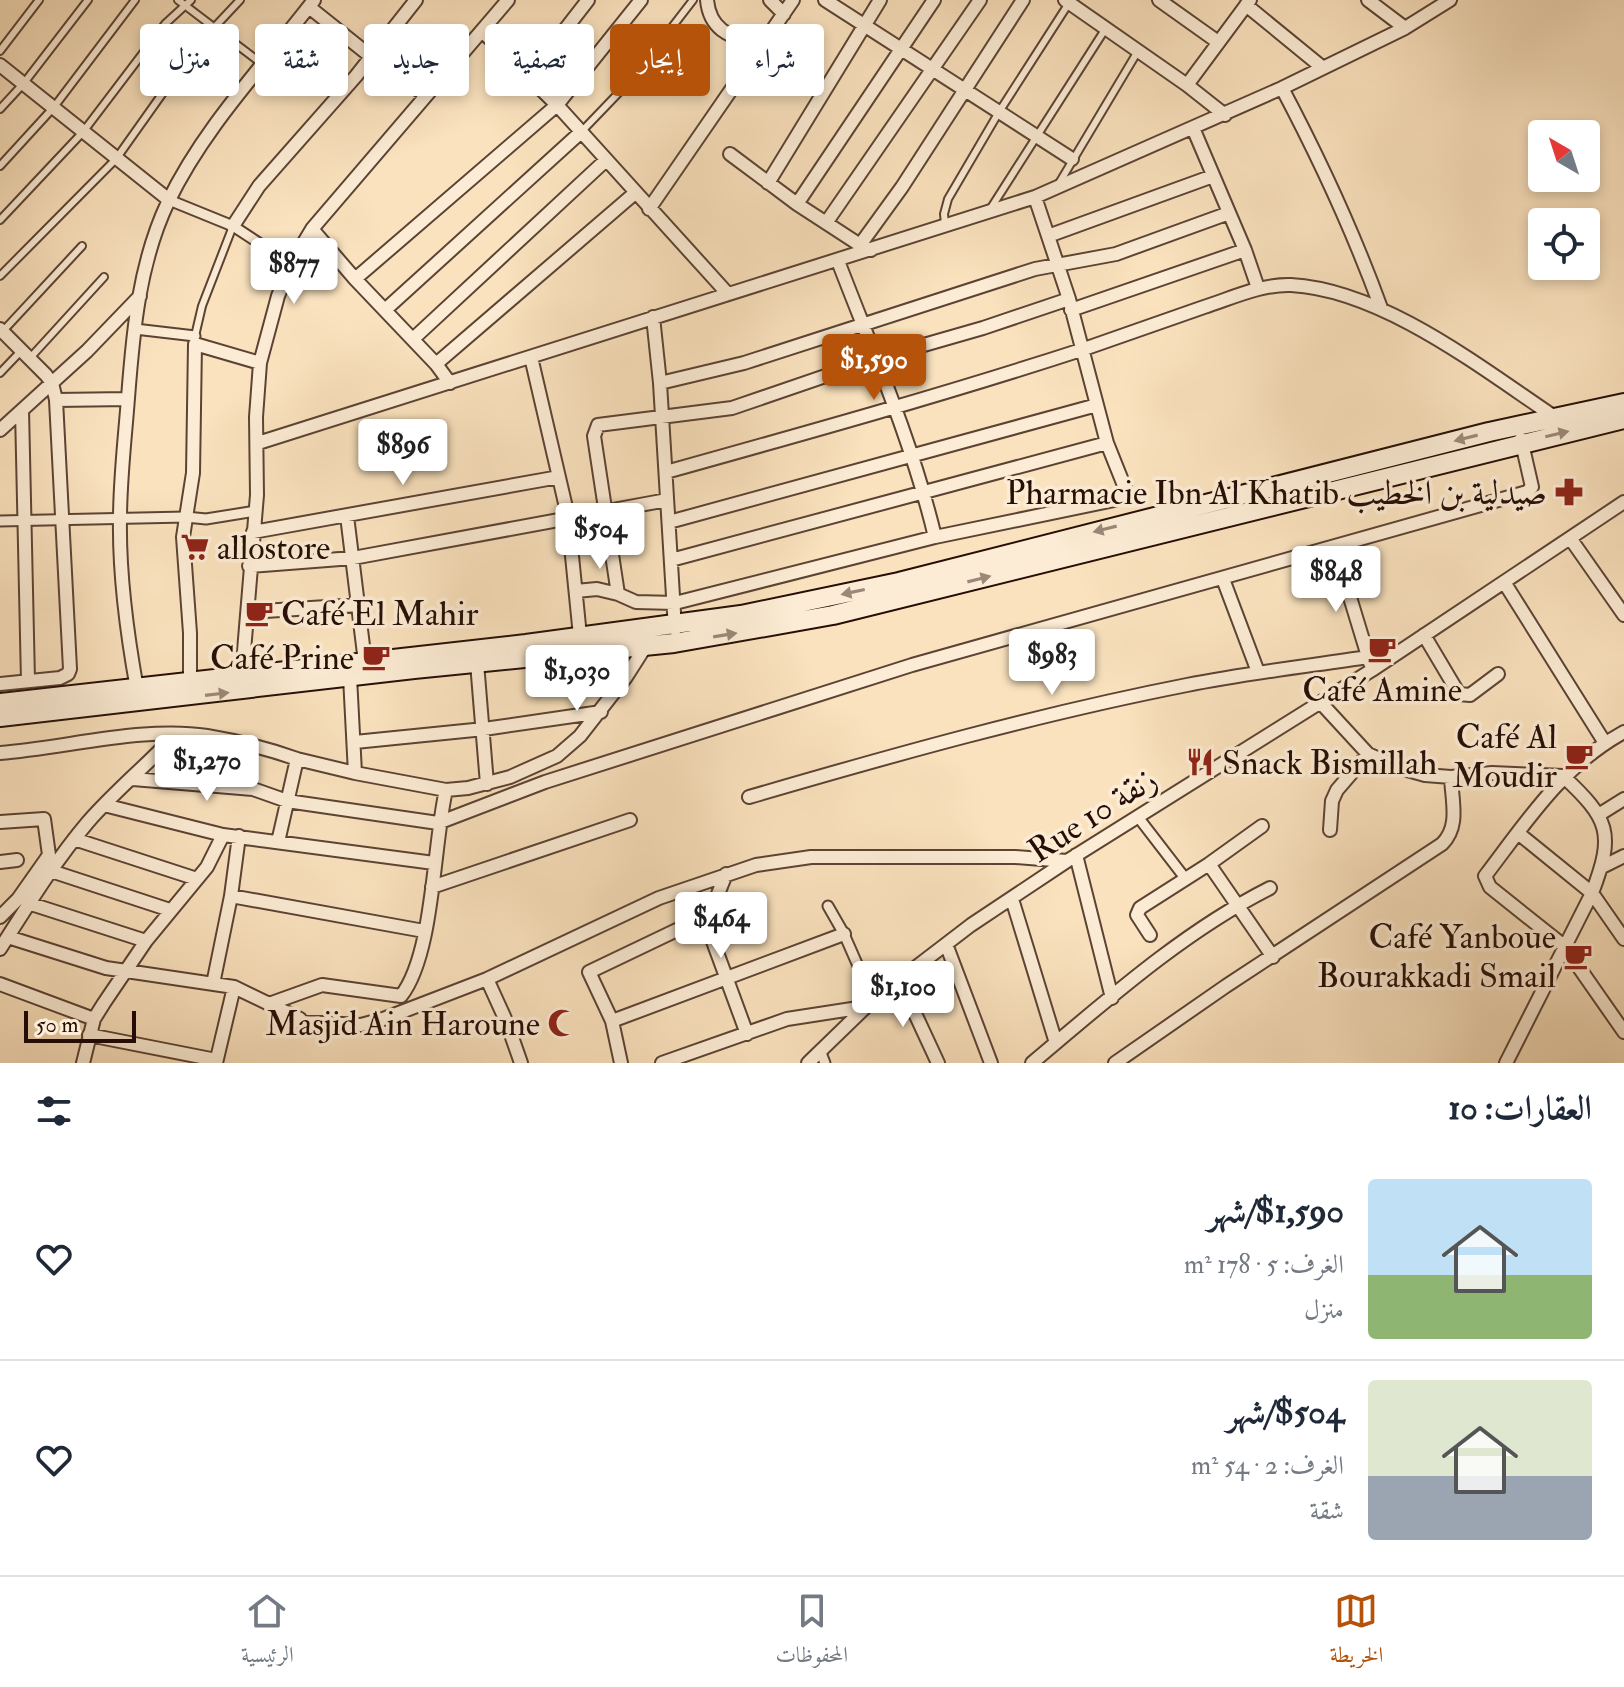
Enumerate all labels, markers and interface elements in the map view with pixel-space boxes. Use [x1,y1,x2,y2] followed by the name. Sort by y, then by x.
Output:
[140,24,239,96] chip: منزل
[255,24,348,96] chip: شقة
[364,24,469,96] chip: جديد
[485,24,594,96] chip: تصفية
[610,24,710,96] chip: إيجار
[726,24,824,96] chip: شراء
[1528,120,1600,192] north arrow
[1528,120,1600,280] map controls
[1528,208,1600,280] button: locate
[247,238,341,306] pin: $877
[269,248,319,280] text: $877
[809,334,939,402] pin: $1,590
[840,344,908,376] text: $1,590
[356,419,450,487] pin: $896
[1545,428,1570,440] one-way arrow
[376,429,430,461] text: $896
[1453,432,1478,444] one-way arrow
[1006,472,1547,515] place label: Pharmacie Ibn Al Khatib صيدلية بن الخطيب
[1554,477,1584,507] pharmacy icon: Pharmacie Ibn Al Khatib صيدلية بن الخطيب
[553,503,647,571] pin: $504
[573,513,627,545] text: $504
[1093,523,1118,535] one-way arrow
[217,527,330,570] place label: allostore
[180,532,210,562] supermarket icon: allostore
[1289,546,1383,614] pin: $848
[1309,556,1363,588] text: $848
[966,572,991,584] one-way arrow
[840,586,865,599] one-way arrow
[281,593,479,636] place label: Café El Mahir
[244,598,274,628] cafe icon: Café El Mahir
[713,628,738,641] one-way arrow
[1005,629,1099,697] pin: $983
[1367,634,1397,664] cafe icon: Café Amine
[210,637,354,680] place label: Café Prine
[1027,639,1077,671] text: $983
[361,642,391,672] cafe icon: Café Prine
[512,645,642,713] pin: $1,030
[544,655,610,687] text: $1,030
[1302,669,1462,712] place label: Café Amine
[205,687,230,700] one-way arrow
[1452,716,1557,798] place label: Café Al Moudir
[142,735,272,803] pin: $1,270
[1564,741,1594,771] cafe icon: Café Al Moudir
[1222,742,1437,785] place label: Snack Bismillah
[173,745,241,777] text: $1,270
[1185,747,1215,777] restaurant icon: Snack Bismillah
[1020,758,1165,873] street label: Rue 10 زنقة
[674,892,768,960] pin: $464
[693,902,749,934] text: $464
[1317,916,1556,998] place label: Café Yanboue Bourakkadi Smail
[1563,941,1593,971] cafe icon: Café Yanboue Bourakkadi Smail
[838,961,968,1029] pin: $1,100
[870,971,936,1003] text: $1,100
[266,1003,540,1046] place label: Masjid Ain Haroune
[24,1007,136,1043] scale bar
[547,1008,577,1038] mosque icon: Masjid Ain Haroune
[36,1011,78,1039] text: 50 m
[1448,1087,1592,1130] text: العقارات: 10
[32,1089,76,1133] icon: filters
[1207,1190,1344,1233] text: $1,590/شهر
[1432,1211,1528,1307] icon: home
[32,1237,76,1281] icon: heart
[1184,1249,1344,1281] text: الغرف: 5 · 178 m²
[1304,1294,1344,1326] text: منزل
[1227,1391,1344,1434] text: $504/شهر
[1432,1412,1528,1508] icon: home
[32,1438,76,1482] icon: heart
[1191,1450,1344,1482] text: الغرف: 2 · 54 m²
[1310,1495,1344,1527] text: شقة
[241,1589,294,1676] tab: الرئيسية
[775,1589,848,1676] tab: المحفوظات
[1330,1589,1383,1676] tab: الخريطة

